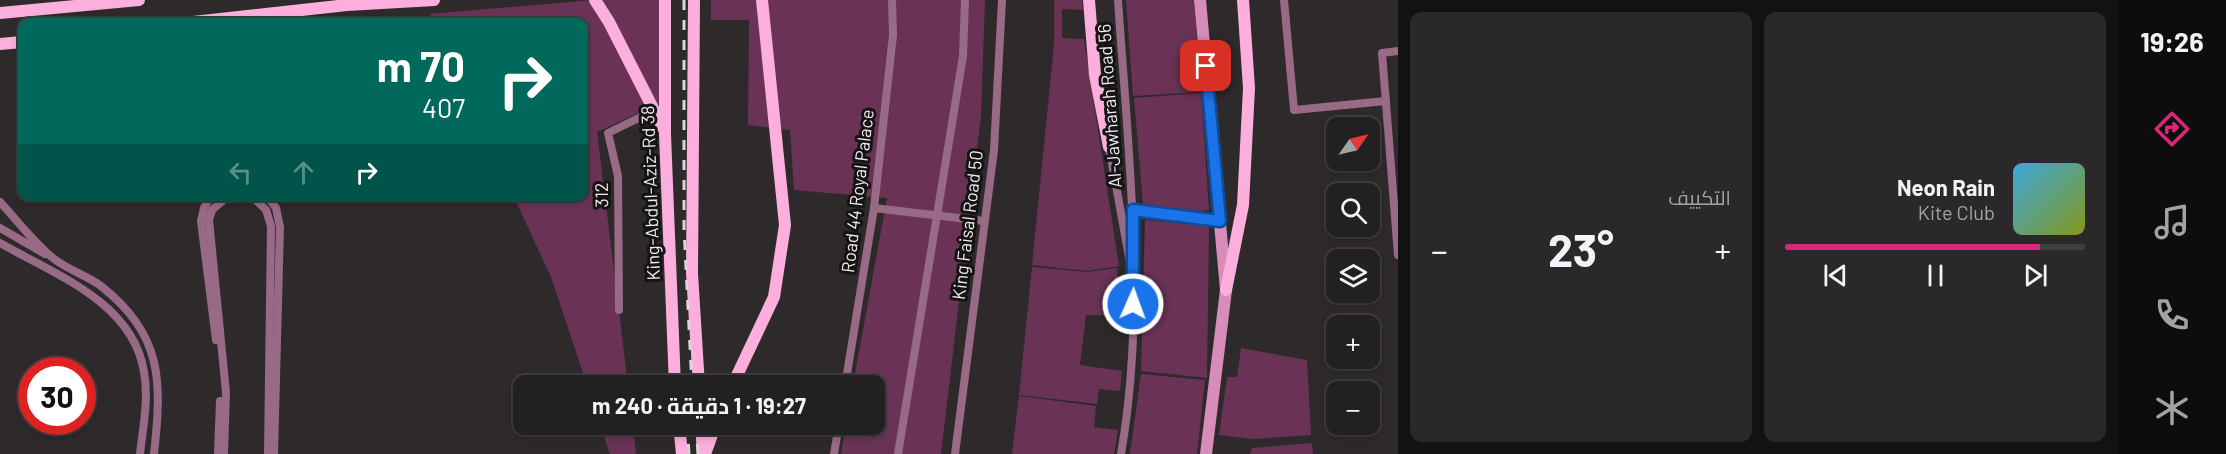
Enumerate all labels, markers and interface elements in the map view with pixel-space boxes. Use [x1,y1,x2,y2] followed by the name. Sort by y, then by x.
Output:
[1092,23,1126,189] street label: Al-Jawharah Road 56
[2140,25,2204,57] text: 19:26
[377,40,465,90] text: 70 m
[1180,40,1231,91] pin
[486,42,564,120] icon: right
[1189,49,1222,82] icon: arrive
[422,91,465,123] text: 407
[636,105,664,281] street label: King-Abdul-Aziz-Rd 38
[836,108,878,274] street label: Road 44 Royal Palace
[2151,108,2193,150] icon: directions
[1326,117,1380,171] north arrow
[1326,117,1380,435] map controls
[947,149,987,301] street label: King Faisal Road 50
[224,156,257,189] icon: left
[287,156,320,189] icon: ahead
[350,156,383,189] icon: right
[1897,174,1995,200] text: Neon Rain
[590,182,612,208] street label: 312
[1326,183,1380,237] button: search
[1668,185,1731,209] text: التكييف
[1918,200,1995,224] text: Kite Club
[2151,201,2193,243] icon: music
[1548,222,1614,276] text: 23°
[1431,230,1448,270] text: −
[1714,230,1731,270] text: +
[1326,249,1380,303] button: layers
[1819,259,1852,292] icon: previous
[1919,259,1952,292] icon: pause
[2019,259,2052,292] icon: next
[1101,272,1165,336] position arrow
[2151,294,2193,336] icon: phone
[1326,315,1380,369] button: +
[18,357,96,435] speed limit sign: 30
[1326,381,1380,435] button: −
[2151,387,2193,429] icon: climate
[592,392,806,418] text: 19:27 · 1 دقيقة · 240 m

